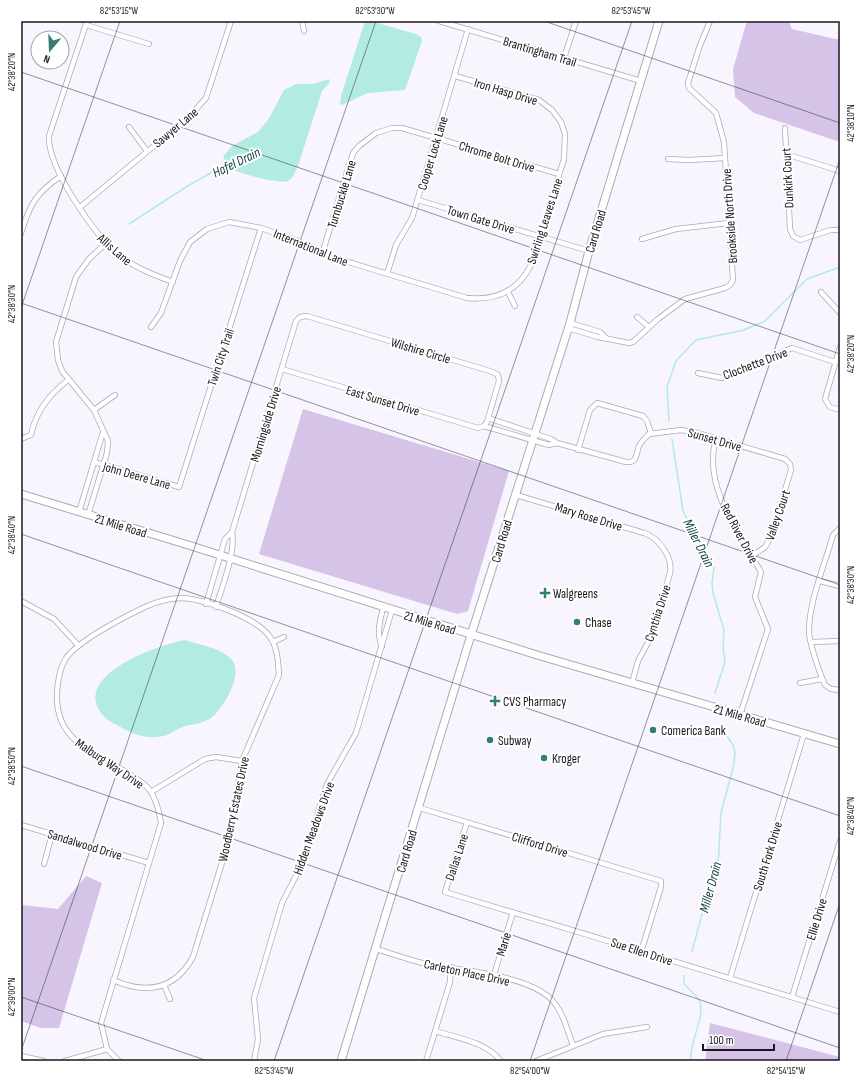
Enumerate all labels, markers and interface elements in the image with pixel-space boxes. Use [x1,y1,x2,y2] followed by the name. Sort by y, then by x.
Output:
[100,5,139,17] text: 82°53'15"W
[355,5,395,17] text: 82°53'30"W
[612,5,651,17] text: 82°53'45"W
[30,30,70,70] north arrow
[501,33,578,71] street label: Brantingham Trail
[42,52,52,66] text: N
[6,53,18,91] text: 42°38'20"N
[472,75,539,109] street label: Iron Hasp Drive
[150,104,202,151] street label: Sawyer Lane
[845,104,857,142] text: 42°38'10"N
[414,114,452,192] street label: Cooper Lock Lane
[457,138,537,176] street label: Chrome Bolt Drive
[210,144,263,181] water label: Hafel Drain
[778,147,798,209] street label: Dunkirk Court
[324,158,360,230] street label: Turnbuckle Lane
[719,168,741,264] street label: Brookside North Drive
[524,176,566,266] street label: Swirling Leaves Lane
[445,202,517,238] street label: Town Gate Drive
[582,208,610,255] street label: Card Road
[271,226,350,270] street label: International Lane
[93,230,135,269] street label: Allis Lane
[6,285,18,323] text: 42°38'30"N
[204,327,238,388] street label: Twin City Trail
[389,334,453,368] street label: Wilshire Circle
[845,335,857,373] text: 42°38'20"N
[721,344,790,384] street label: Clochette Drive
[344,382,421,420] street label: East Sunset Drive
[247,385,285,464] street label: Morningside Drive
[686,425,743,455] street label: Sunset Drive
[100,458,172,493] street label: John Deere Lane
[762,488,794,543] street label: Valley Court
[553,499,624,535] street label: Mary Rose Drive
[717,501,762,566] street label: Red River Drive
[93,510,149,541] street label: 21 Mile Road
[6,516,18,554] text: 42°38'40"N
[679,516,718,570] water label: Miller Drain
[488,518,516,565] street label: Card Road
[845,566,857,604] text: 42°38'30"N
[641,583,675,644] street label: Cynthia Drive
[553,586,598,602] place label: Walgreens
[540,588,550,598] marker: Walgreens
[402,607,458,638] street label: 21 Mile Road
[585,615,612,631] place label: Chase
[572,617,582,627] marker: Chase
[503,694,566,710] place label: CVS Pharmacy
[490,696,500,706] marker: CVS Pharmacy
[712,701,768,731] street label: 21 Mile Road
[661,723,726,739] place label: Comerica Bank
[648,725,658,735] marker: Comerica Bank
[498,733,531,749] place label: Subway
[72,735,147,793] street label: Malburg Way Drive
[485,735,495,745] marker: Subway
[6,747,18,785] text: 42°38'50"N
[552,751,581,767] place label: Kroger
[539,753,549,763] marker: Kroger
[215,755,253,863] street label: Woodberry Estates Drive
[290,779,338,877] street label: Hidden Meadows Drive
[845,797,857,835] text: 42°38'40"N
[750,820,786,893] street label: South Fork Drive
[45,826,124,864] street label: Sandalwood Drive
[393,828,421,875] street label: Card Road
[510,829,570,861] street label: Clifford Drive
[442,832,472,883] street label: Dallas Lane
[696,860,725,914] water label: Miller Drain
[803,896,831,942] street label: Ellie Drive
[493,930,515,958] street label: Marie
[609,934,675,969] street label: Sue Ellen Drive
[422,956,511,990] street label: Carleton Place Drive
[6,978,18,1016] text: 42°39'00"N
[703,1026,774,1052] scale bar
[709,1033,734,1048] text: 100 m
[255,1065,294,1077] text: 82°53'45"W
[510,1065,550,1077] text: 82°54'00"W
[767,1065,806,1077] text: 82°54'15"W

